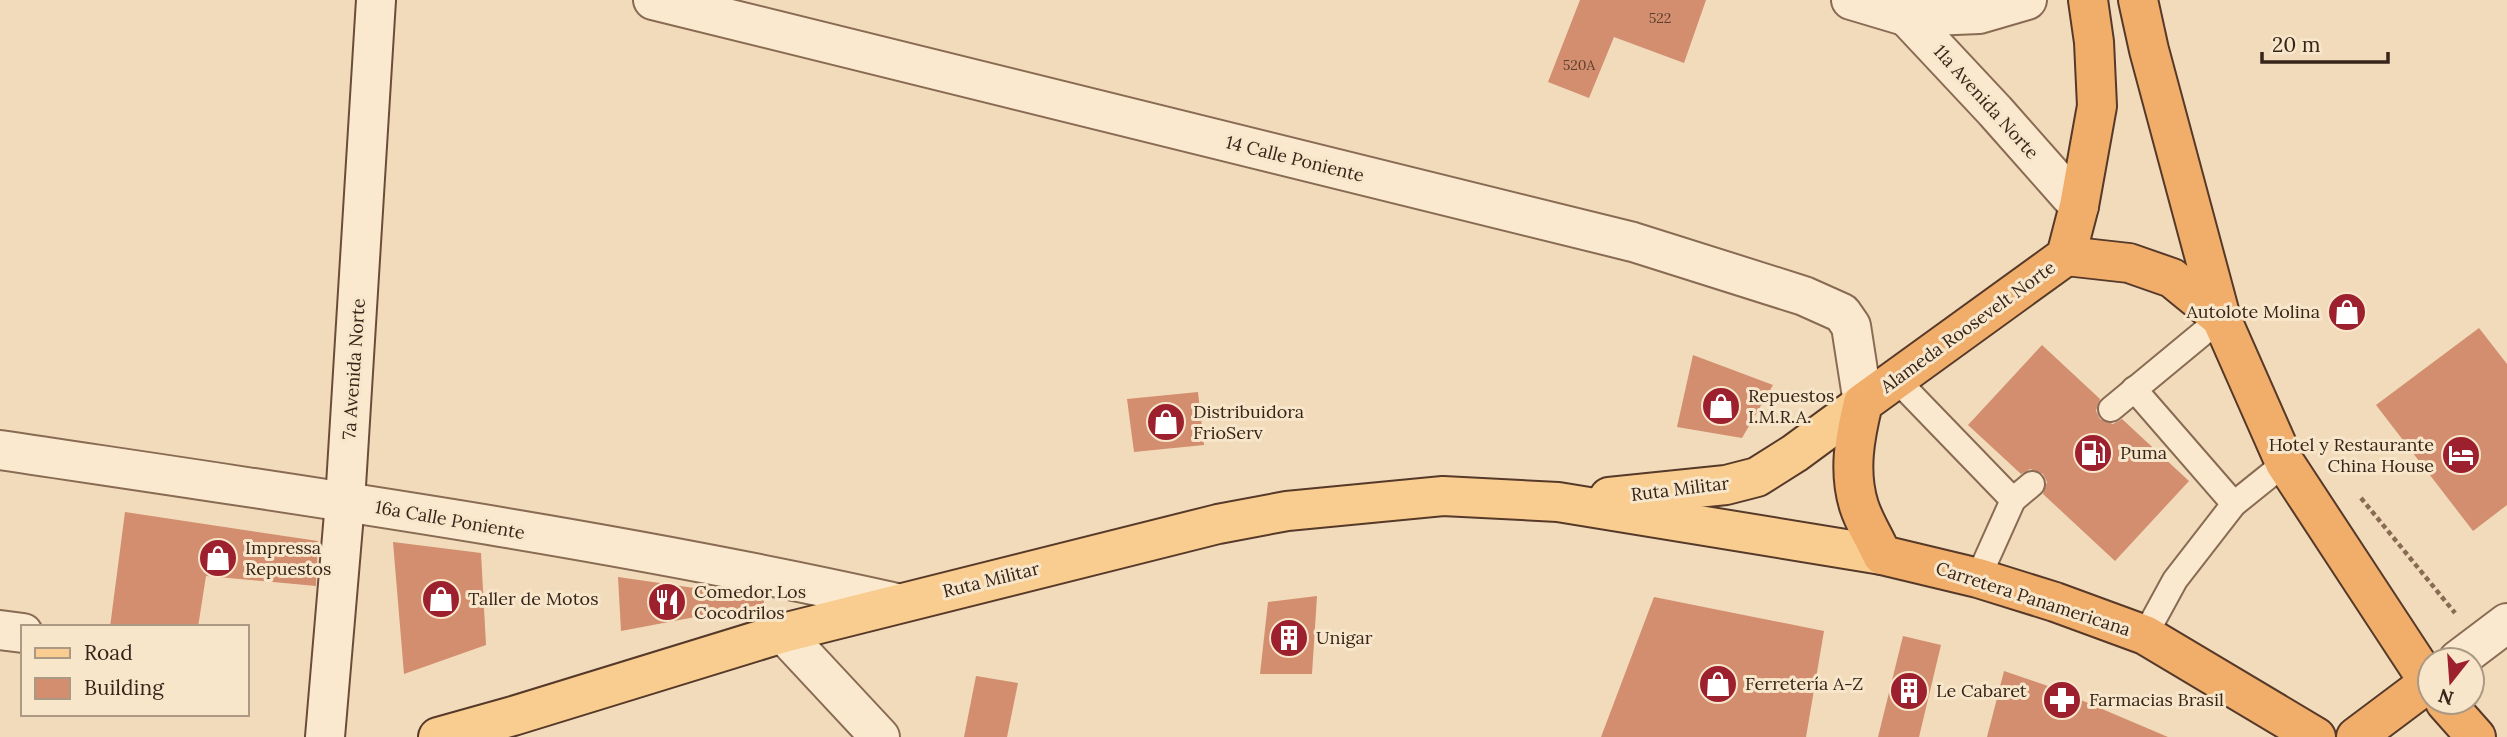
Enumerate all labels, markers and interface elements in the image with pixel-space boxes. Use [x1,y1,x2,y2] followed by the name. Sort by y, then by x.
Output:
[1649,9,1671,27] house number: 522
[2262,21,2388,65] scale bar
[2272,31,2321,58] text: 20 m
[1929,40,2044,164] street label: 11a Avenida Norte
[1563,56,1596,74] house number: 520A
[1224,130,1367,187] street label: 14 Calle Poniente
[1875,255,2060,398] street label: Alameda Roosevelt Norte
[2326,291,2368,333] shop icon: Autolote Molina
[337,297,370,440] street label: 7a Avenida Norte
[2186,300,2320,323] place label: Autolote Molina
[1748,384,1834,428] place label: Repuestos I.M.R.A.
[1700,385,1742,427] shop icon: Repuestos I.M.R.A.
[1193,400,1304,444] place label: Distribuidora FrioServ
[1145,401,1187,443] shop icon: Distribuidora FrioServ
[2072,432,2114,474] fuel station icon: Puma
[2269,433,2434,477] place label: Hotel y Restaurante China House
[2440,434,2482,476] hotel icon: Hotel y Restaurante China House
[2120,441,2167,464] place label: Puma
[1629,471,1731,506] street label: Ruta Militar
[373,495,527,544] street label: 16a Calle Poniente
[245,536,331,580] place label: Impressa Repuestos
[197,537,239,579] shop icon: Impressa Repuestos
[940,556,1042,603] street label: Ruta Militar
[1933,556,2133,641] street label: Carretera Panamericana
[420,578,462,620] shop icon: Taller de Motos
[694,580,806,624] place label: Comedor Los Cocodrilos
[646,581,688,623] restaurant icon: Comedor Los Cocodrilos
[468,587,598,610] place label: Taller de Motos
[1268,617,1310,659] building icon: Unigar
[21,625,248,716] legend
[1316,626,1373,649] place label: Unigar
[84,639,133,666] text: Road
[2416,646,2486,716] north arrow
[1697,663,1739,705] shop icon: Ferretería A-Z
[1888,670,1930,712] building icon: Le Cabaret
[1745,672,1863,695] place label: Ferretería A-Z
[84,674,164,701] text: Building
[1936,679,2027,702] place label: Le Cabaret
[2041,679,2083,721] pharmacy icon: Farmacias Brasil
[2435,684,2457,711] text: N
[2089,688,2224,711] place label: Farmacias Brasil

